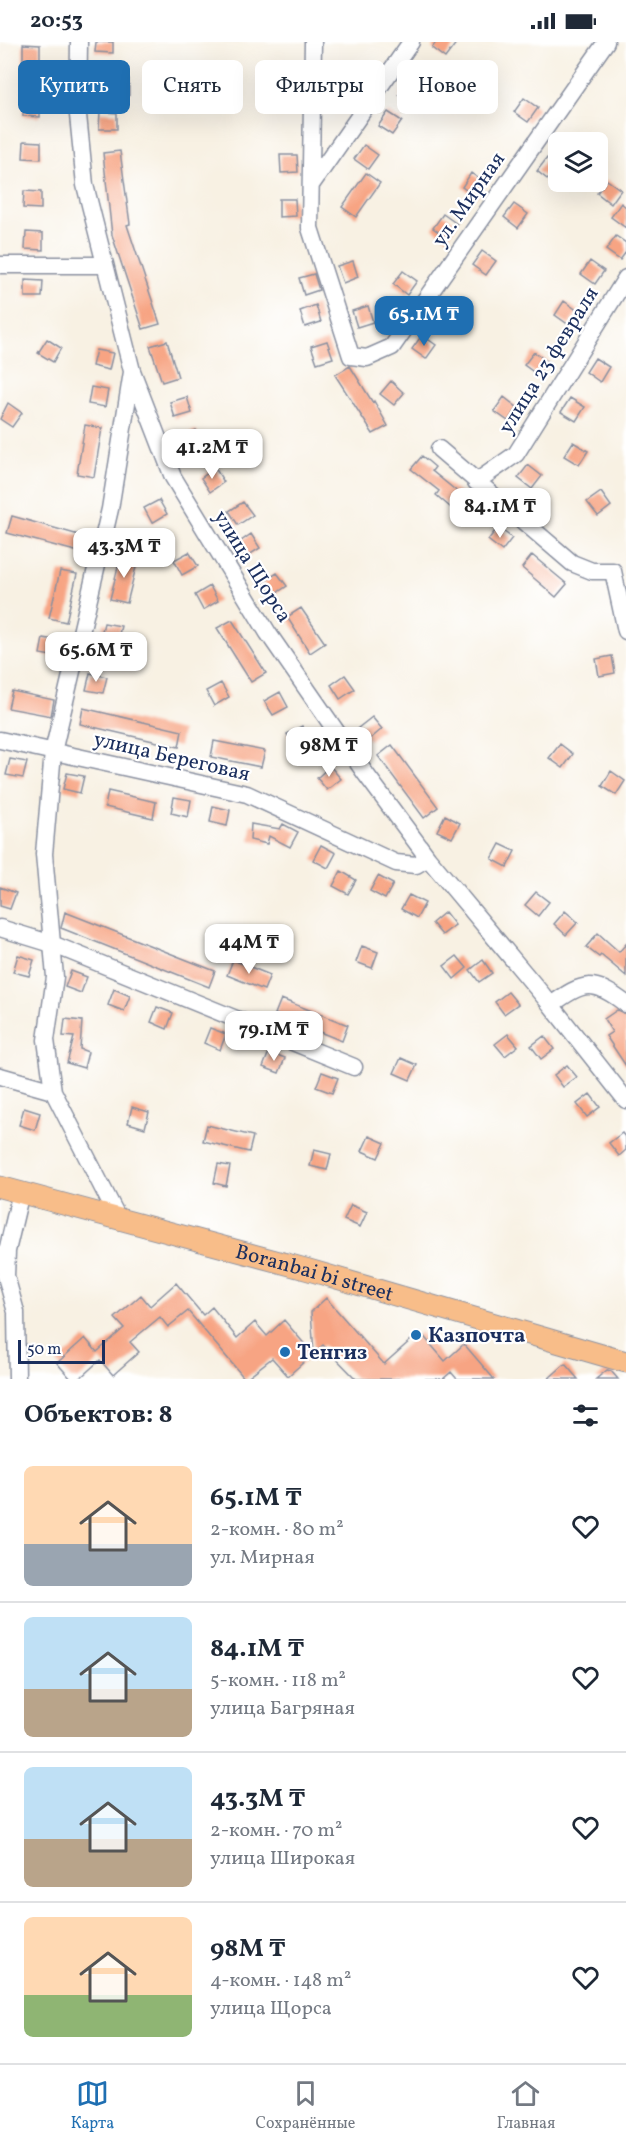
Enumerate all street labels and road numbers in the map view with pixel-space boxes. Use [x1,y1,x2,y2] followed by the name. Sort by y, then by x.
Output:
[426,146,513,253] street label: ул. Мирная
[492,282,606,440] street label: улица 23 февраля
[206,505,298,629] street label: улица Щорса
[91,725,253,790] street label: улица Береговая
[232,1238,397,1310] street label: Boranbai bi street

